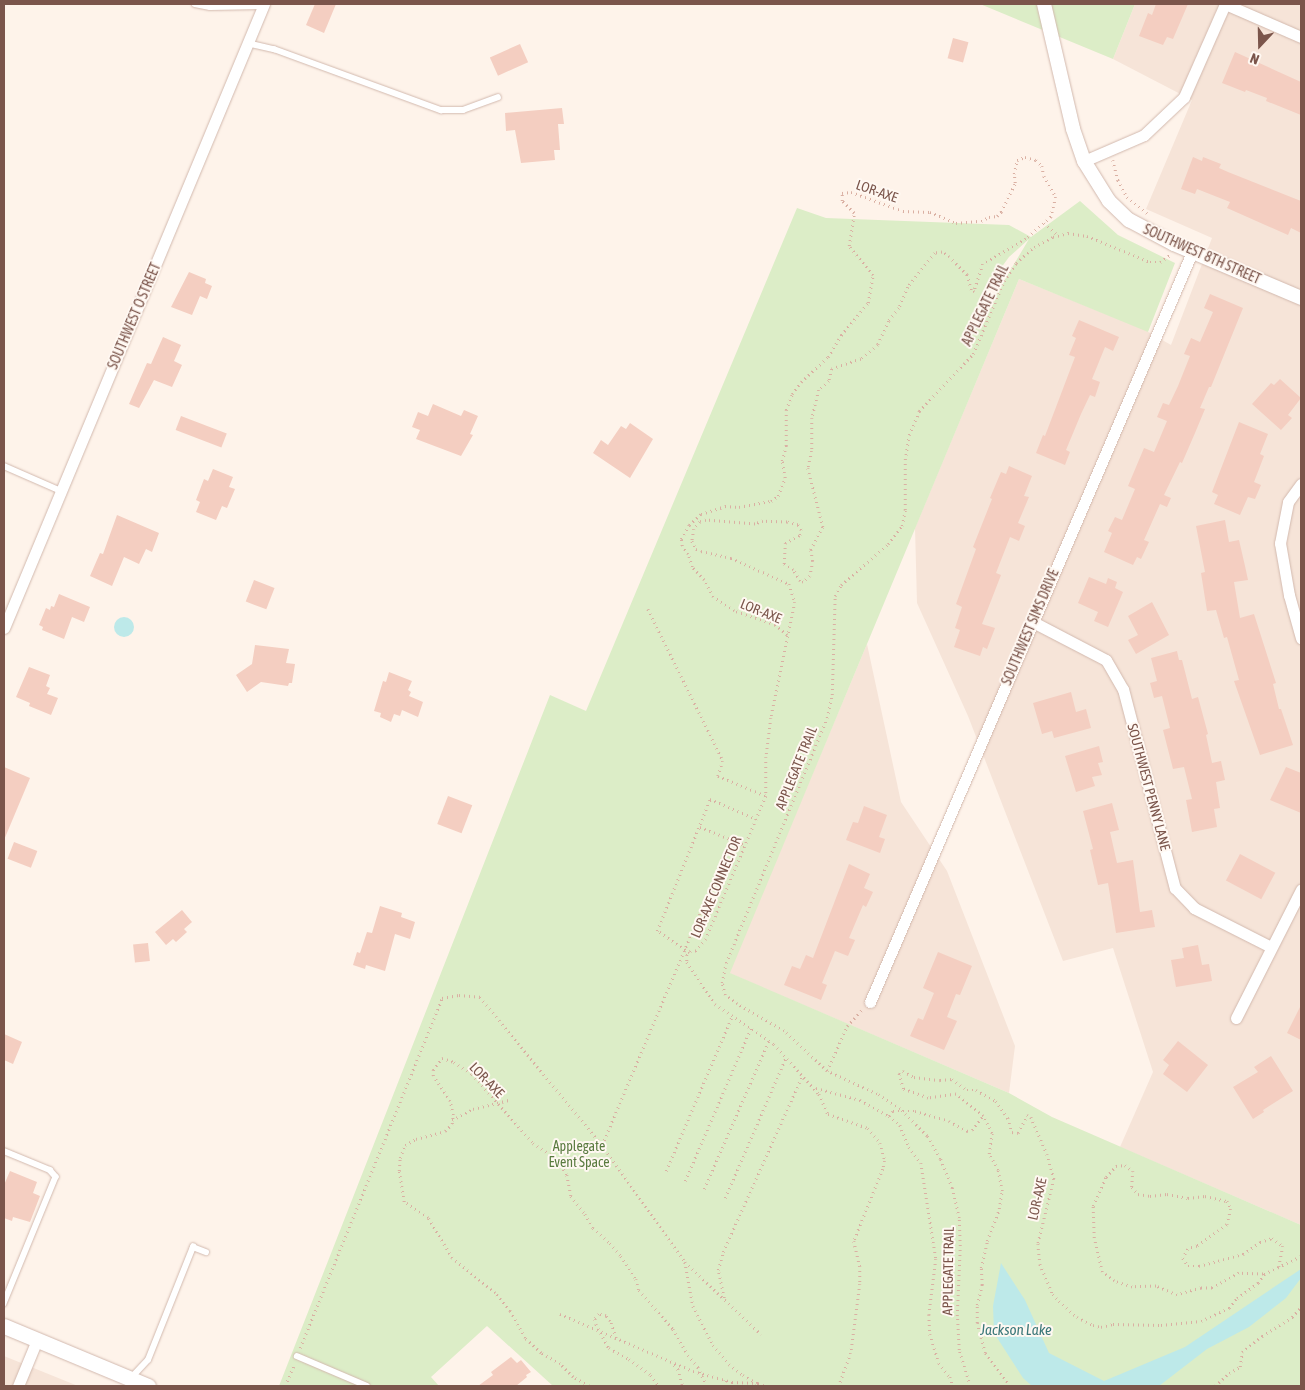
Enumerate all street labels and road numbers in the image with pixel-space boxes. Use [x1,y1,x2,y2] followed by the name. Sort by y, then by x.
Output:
[854,176,900,206] street label: LOR-AXE
[1141,221,1263,287] street label: SOUTHWEST 8TH STREET
[104,260,164,372] street label: SOUTHWEST O STREET
[958,261,1012,349] street label: APPLEGATE TRAIL
[998,566,1062,688] street label: SOUTHWEST SIMS DRIVE
[738,595,784,627] street label: LOR-AXE
[1124,722,1174,852] street label: SOUTHWEST PENNY LANE
[772,724,820,812] street label: APPLEGATE TRAIL
[687,834,745,940] street label: LOR-AXE CONNECTOR
[466,1059,508,1101] street label: LOR-AXE
[1024,1176,1050,1222] street label: LOR-AXE
[939,1227,957,1315] street label: APPLEGATE TRAIL

